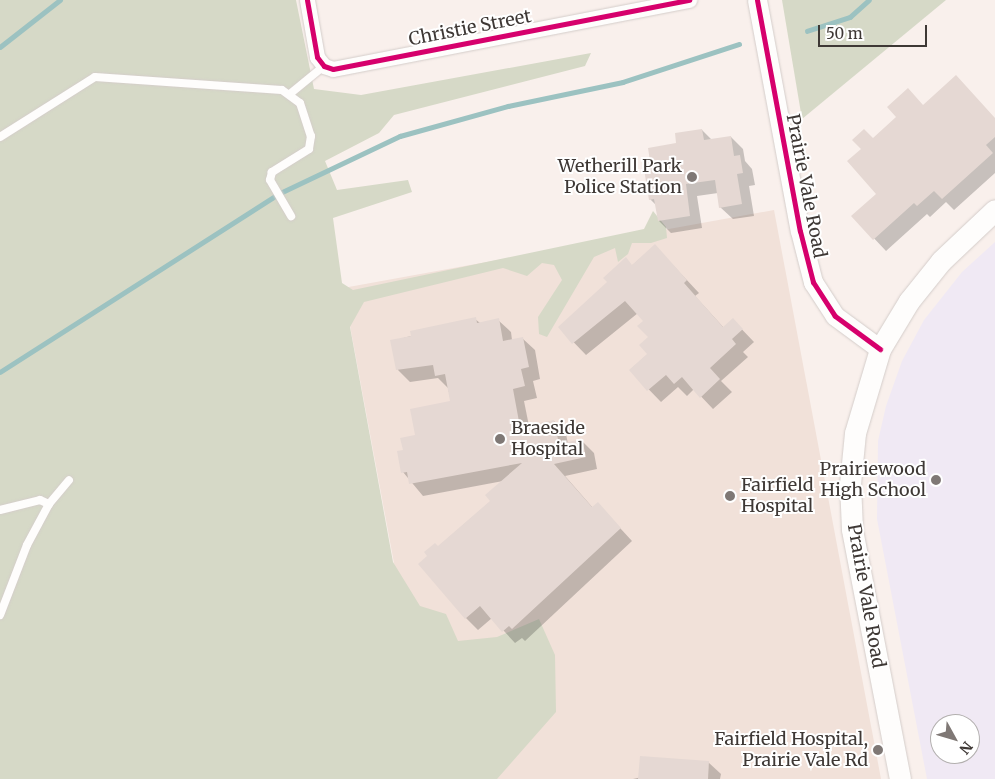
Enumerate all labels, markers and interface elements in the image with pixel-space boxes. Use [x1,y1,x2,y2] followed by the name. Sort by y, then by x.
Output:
[407,6,533,50] street label: Christie Street
[820,15,929,47] scale bar
[826,24,863,43] text: 50 m
[781,112,831,260] street label: Prairie Vale Road
[558,156,682,198] place label: Wetherill Park Police Station
[686,171,698,183] marker: Wetherill Park Police Station
[511,418,585,460] place label: Braeside Hospital
[493,432,507,446] marker: Braeside Hospital
[820,459,926,502] place label: Prairiewood High School
[930,474,942,486] marker: Prairiewood High School
[741,475,813,518] place label: Fairfield Hospital
[723,489,737,503] marker: Fairfield Hospital
[843,522,889,670] street label: Prairie Vale Road
[930,714,980,764] north arrow
[714,729,868,772] place label: Fairfield Hospital, Prairie Vale Rd
[955,738,976,758] text: N
[872,744,884,756] marker: Fairfield Hospital, Prairie Vale Rd

